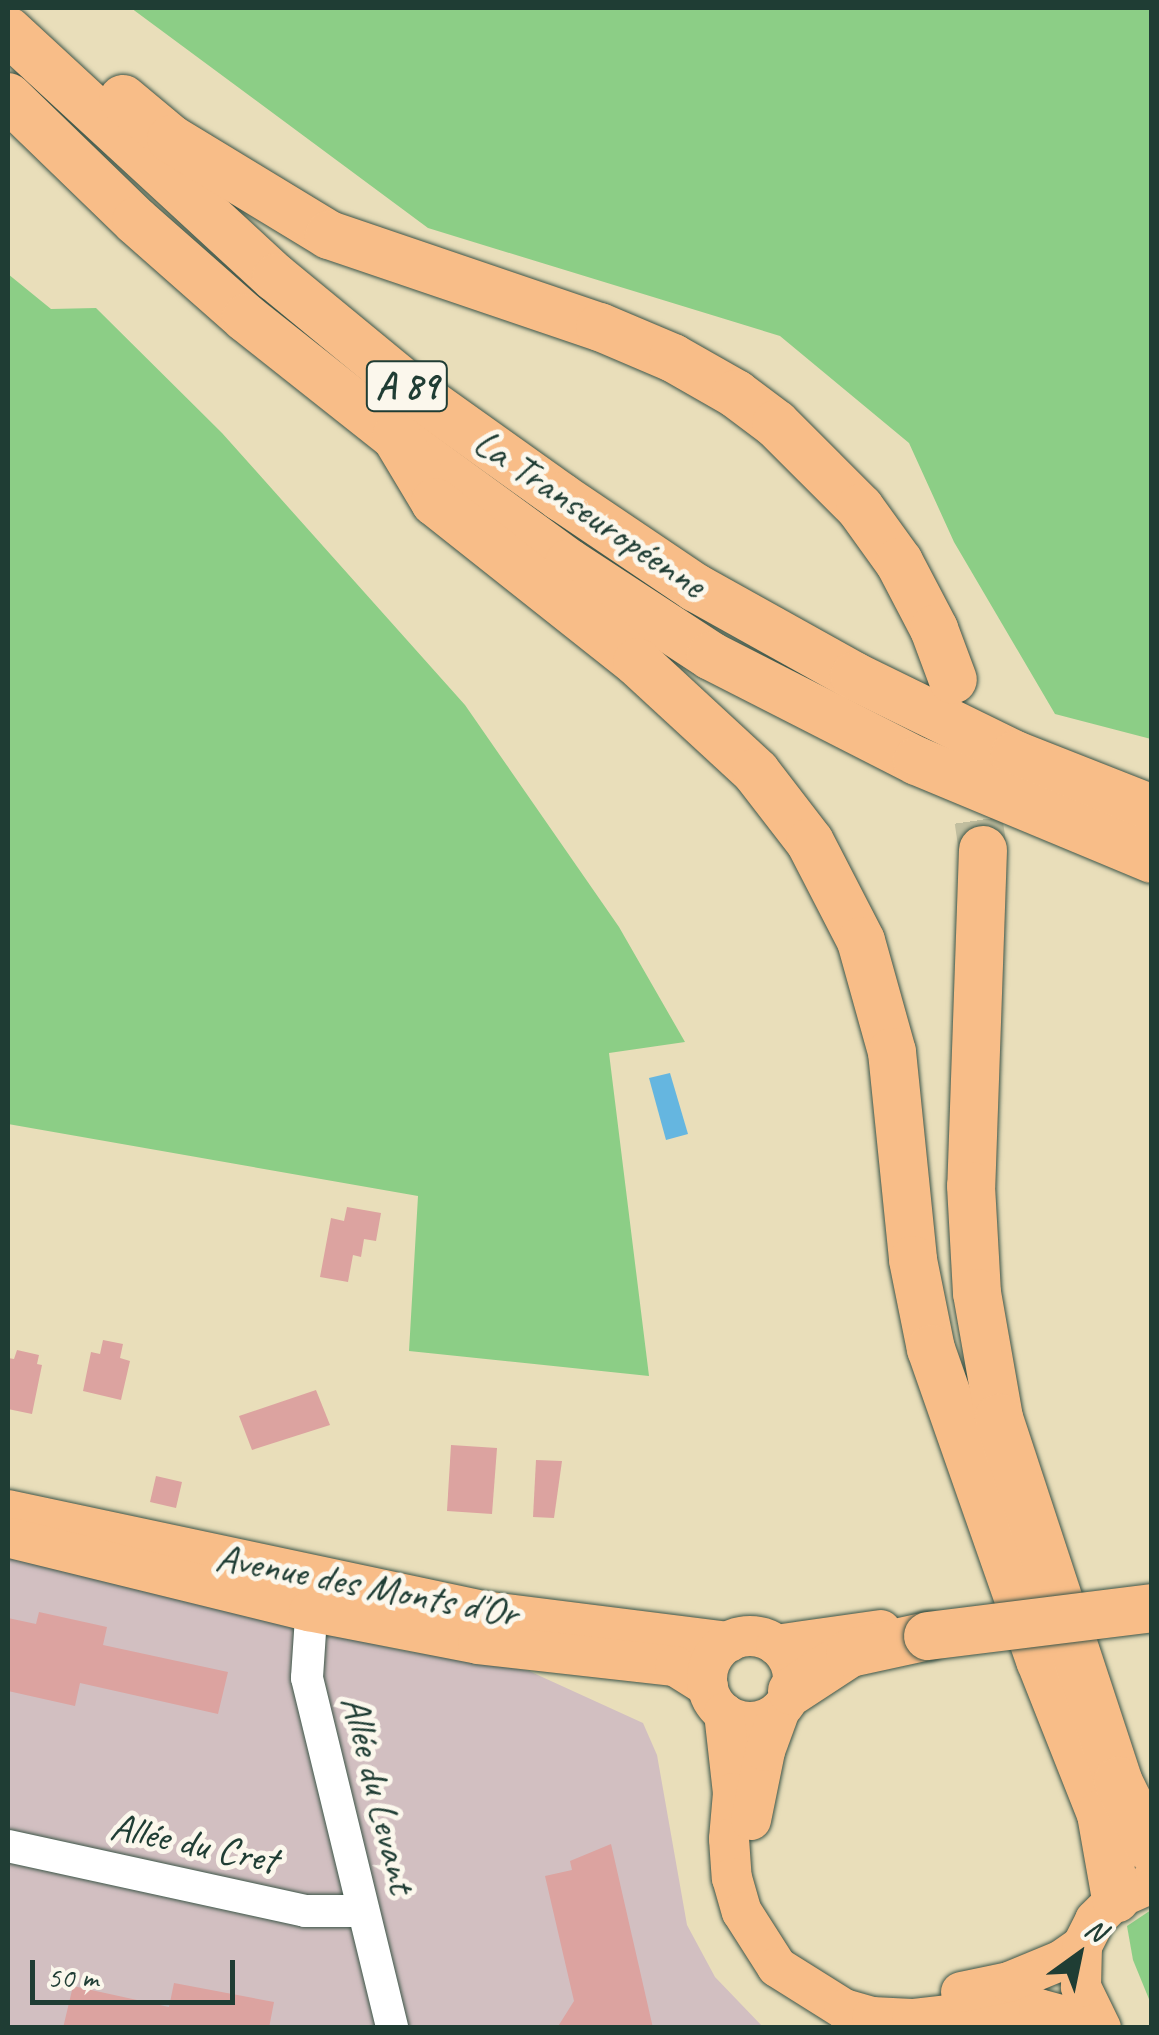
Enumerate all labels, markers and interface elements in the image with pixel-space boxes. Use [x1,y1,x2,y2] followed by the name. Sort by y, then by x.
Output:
[364,353,450,419] road number: A 89
[465,418,715,608] street label: La Transeuropéenne
[212,1532,522,1638] street label: Avenue des Monts d'Or
[332,1691,426,1897] street label: Allée du Levant
[107,1802,281,1884] street label: Allée du Cret
[1029,1905,1129,2005] north arrow
[1079,1910,1112,1949] text: N
[35,1940,240,2002] scale bar
[47,1958,98,1996] text: 50 m

